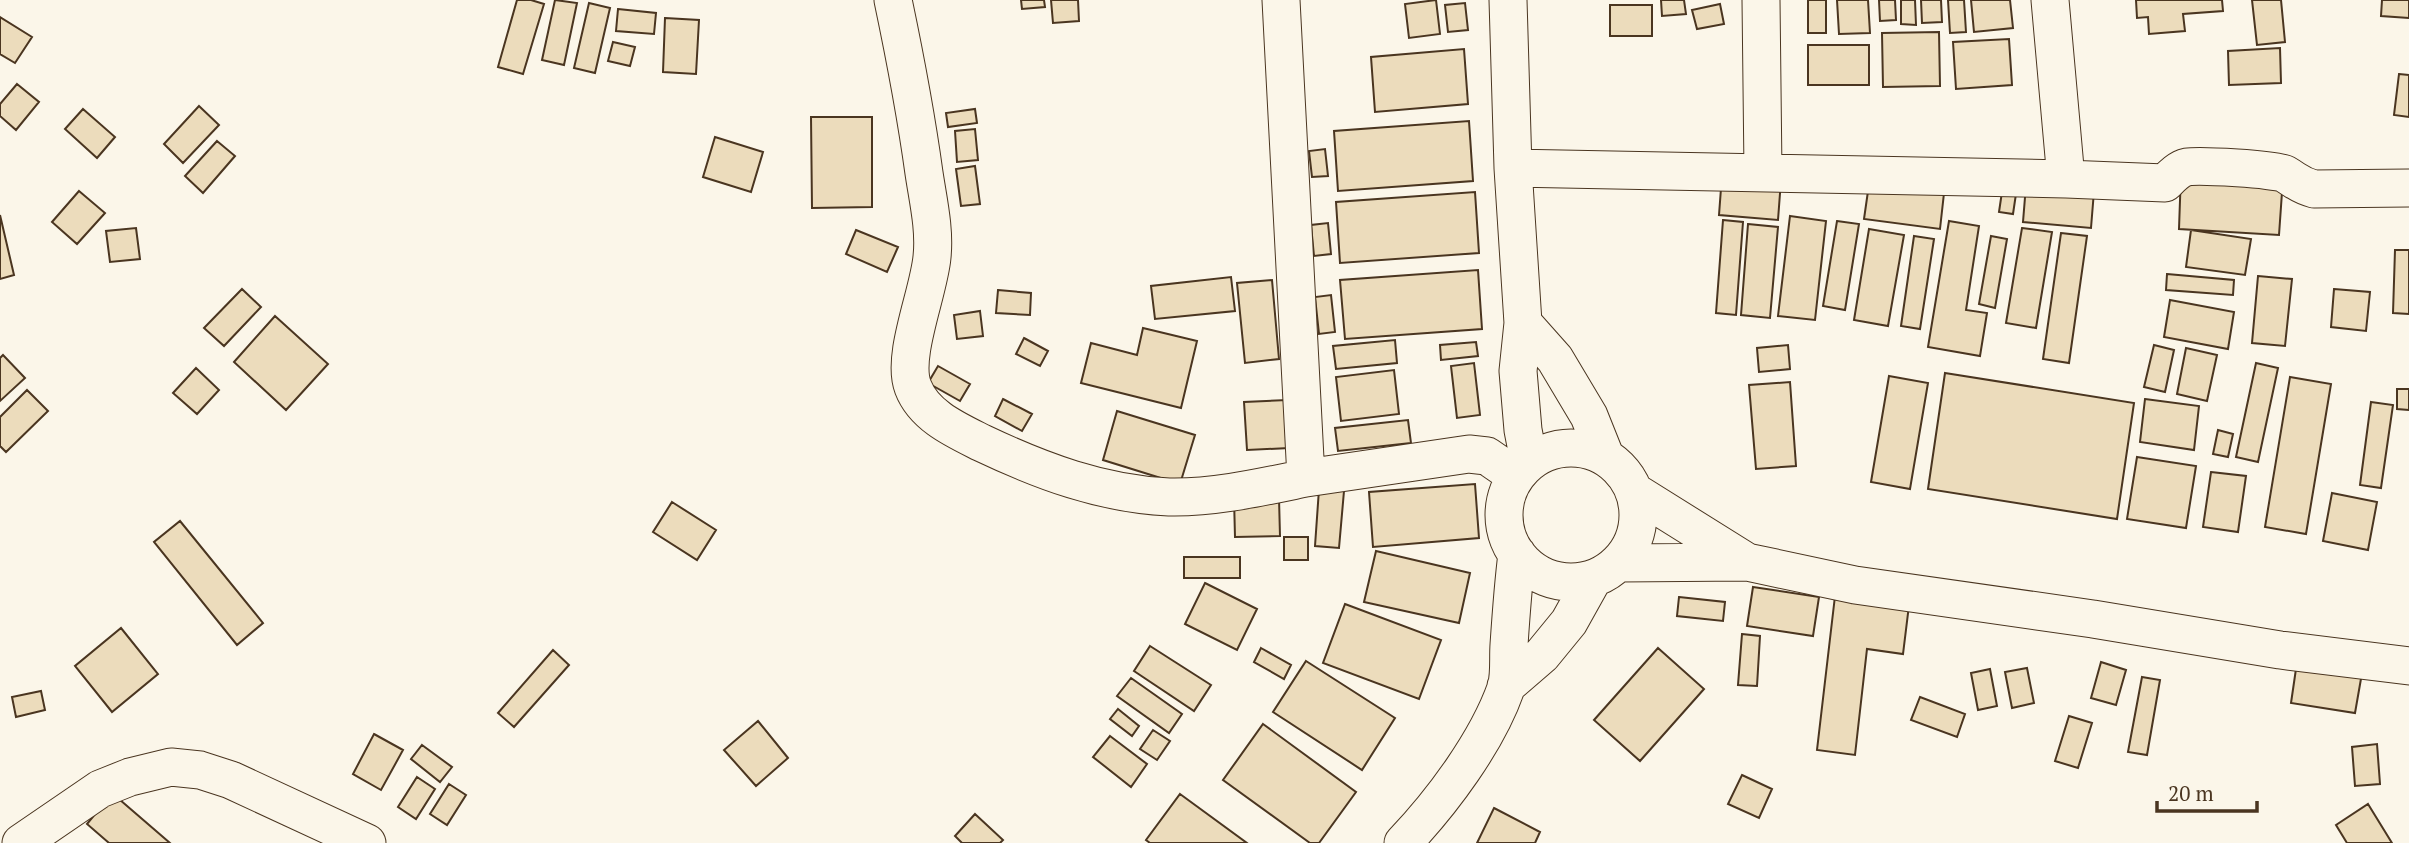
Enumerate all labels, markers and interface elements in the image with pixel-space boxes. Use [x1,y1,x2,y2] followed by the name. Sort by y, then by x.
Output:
[2157,770,2257,814] scale bar
[2168,779,2214,807] text: 20 m

